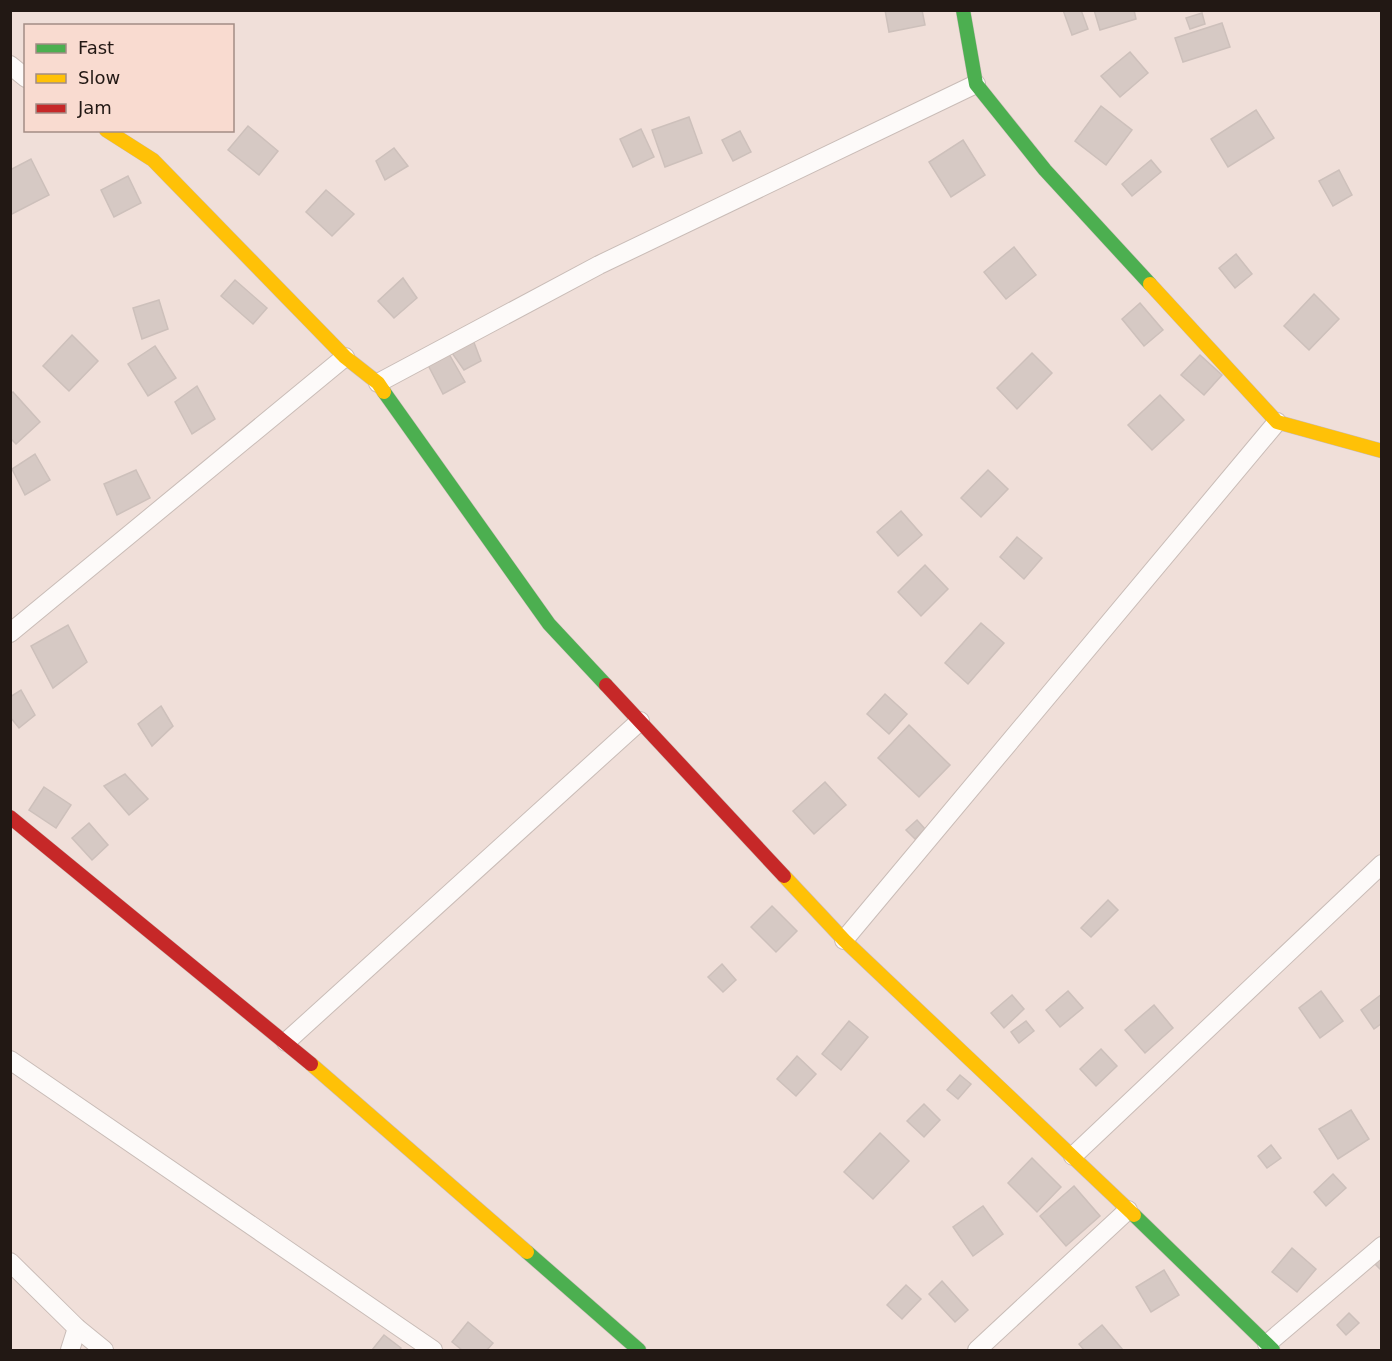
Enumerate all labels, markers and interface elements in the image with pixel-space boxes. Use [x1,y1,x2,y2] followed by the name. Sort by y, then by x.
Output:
[24,24,234,132] legend
[78,37,114,58] text: Fast
[78,67,120,88] text: Slow
[77,97,112,118] text: Jam

